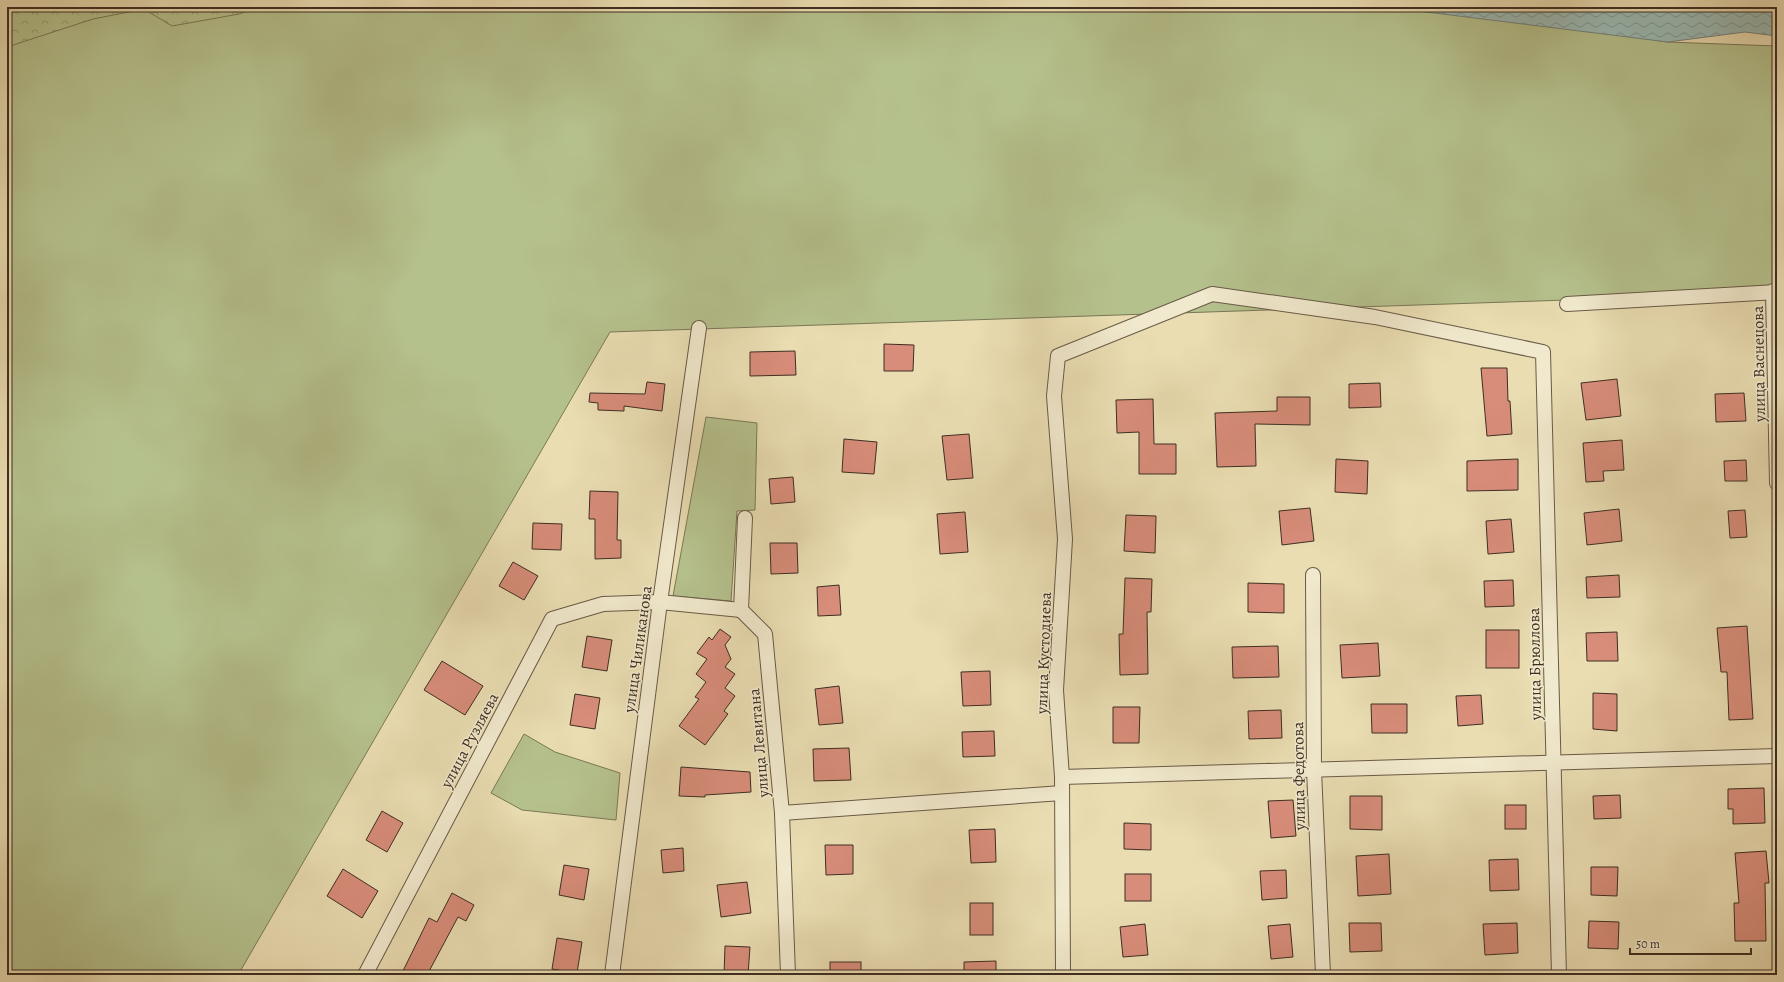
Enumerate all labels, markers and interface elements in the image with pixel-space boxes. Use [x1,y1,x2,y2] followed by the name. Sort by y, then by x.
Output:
[1747,305,1771,423] street label: улица Васнецова
[618,584,658,715] street label: улица Чиликанова
[1031,591,1057,716] street label: улица Кустодиева
[1523,607,1547,722] street label: улица Брюллова
[743,687,775,799] street label: улица Левитана
[435,688,505,793] street label: улица Рузляева
[1287,721,1311,832] street label: улица Федотова
[1630,930,1751,956] scale bar
[1636,936,1660,952] text: 50 m

